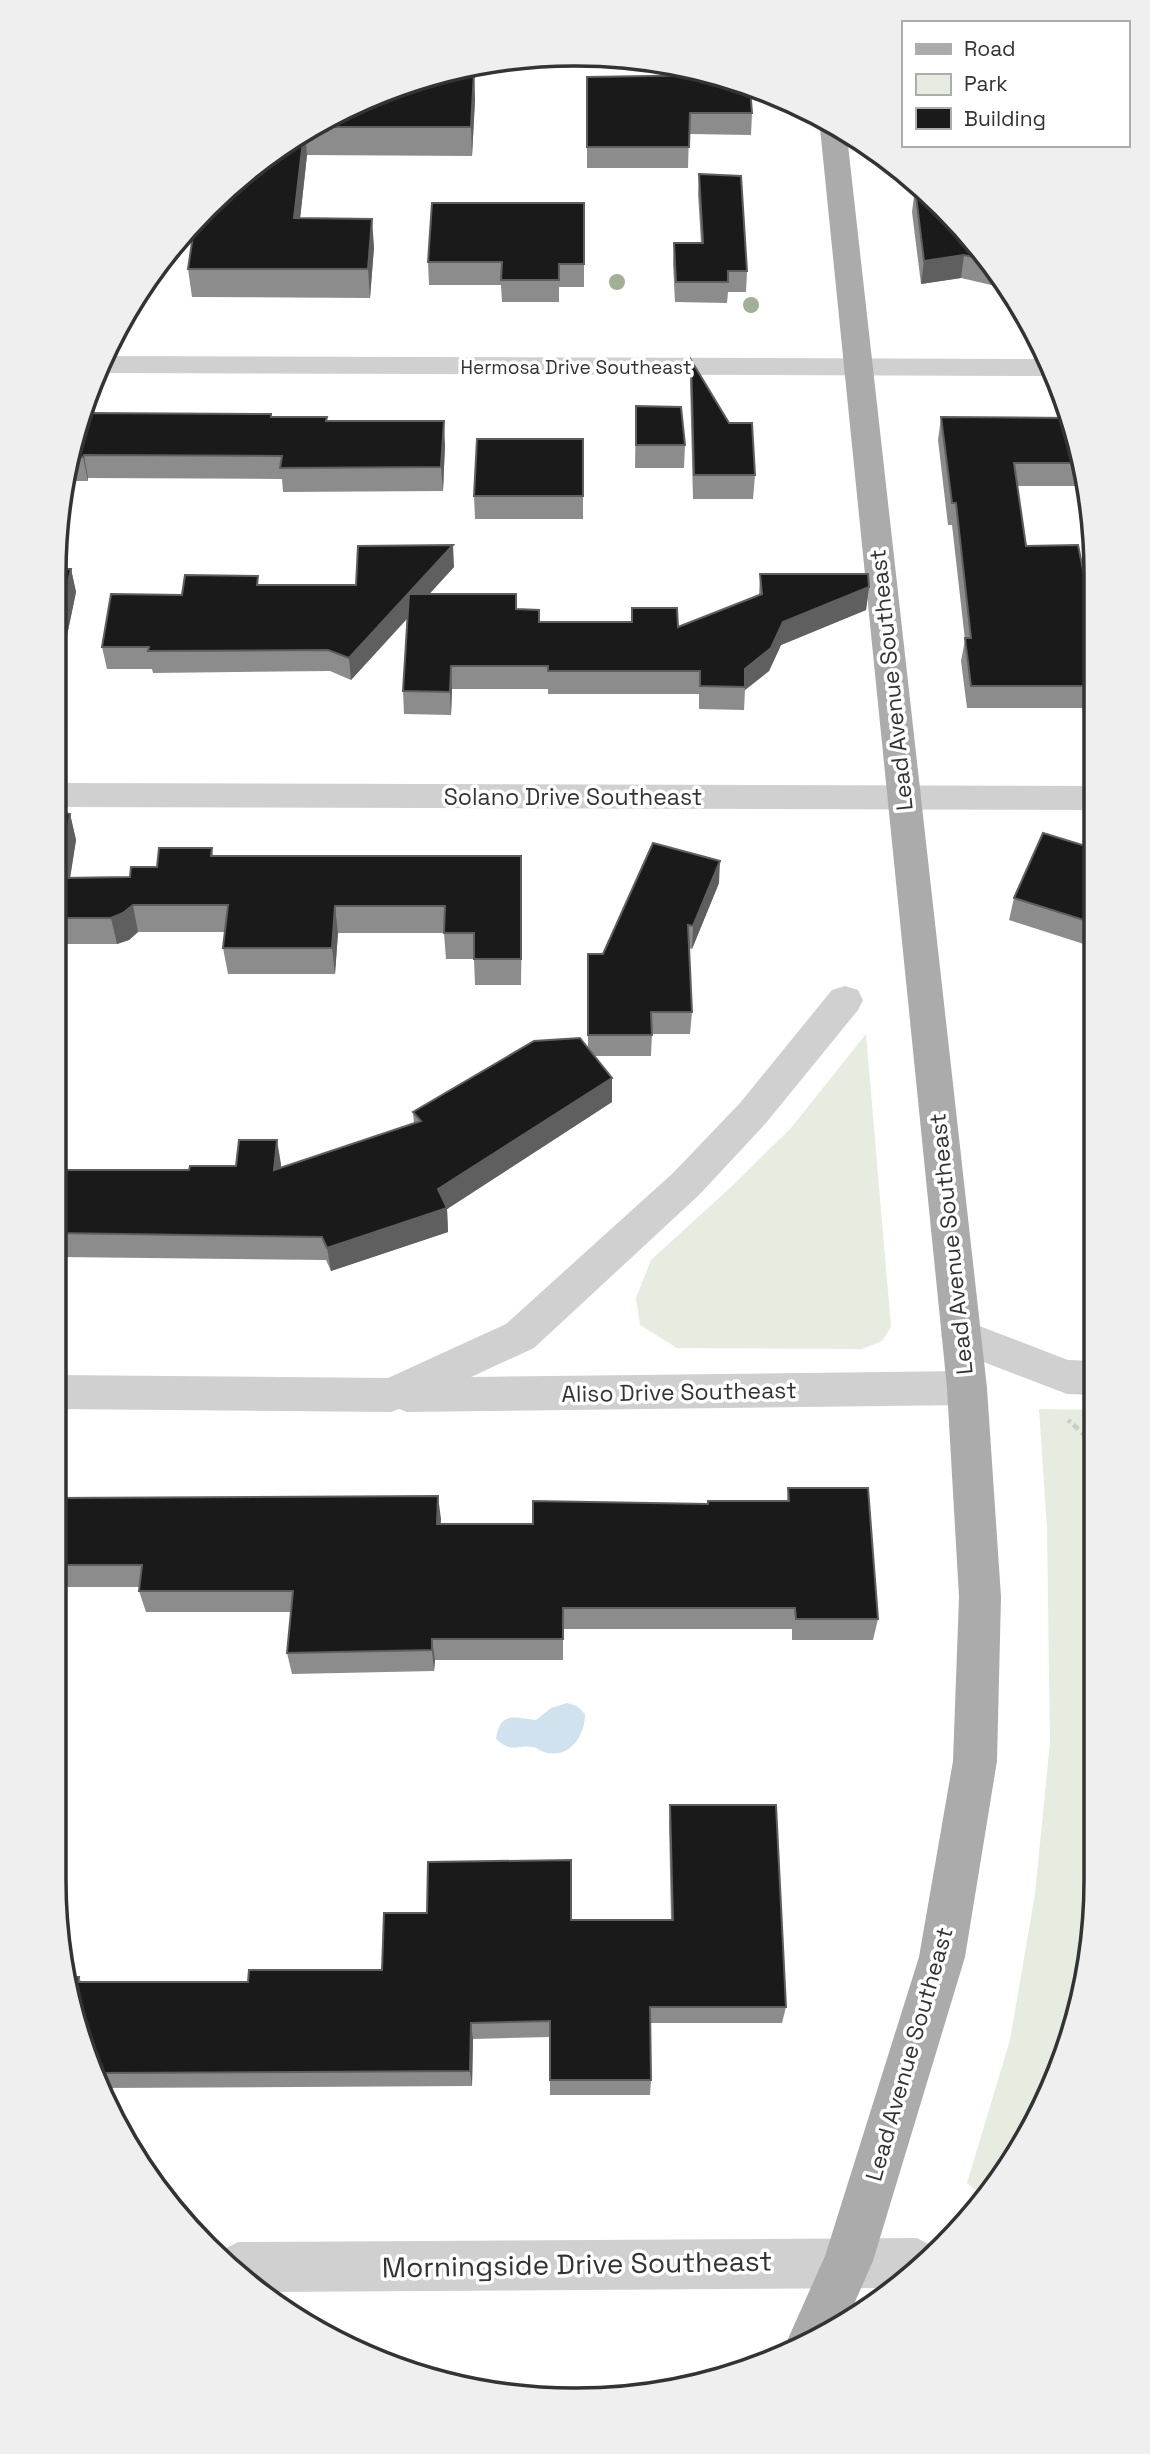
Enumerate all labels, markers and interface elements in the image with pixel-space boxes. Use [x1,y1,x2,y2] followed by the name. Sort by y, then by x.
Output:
[902,21,1129,147] legend
[964,35,1016,62] text: Road
[964,70,1008,97] text: Park
[964,105,1046,132] text: Building
[460,355,692,380] street label: Hermosa Drive Southeast
[862,548,920,812] street label: Lead Avenue Southeast
[444,782,702,812] street label: Solano Drive Southeast
[922,1112,980,1376] street label: Lead Avenue Southeast
[561,1375,797,1409] street label: Aliso Drive Southeast
[858,1924,960,2184] street label: Lead Avenue Southeast
[381,2243,773,2285] street label: Morningside Drive Southeast

